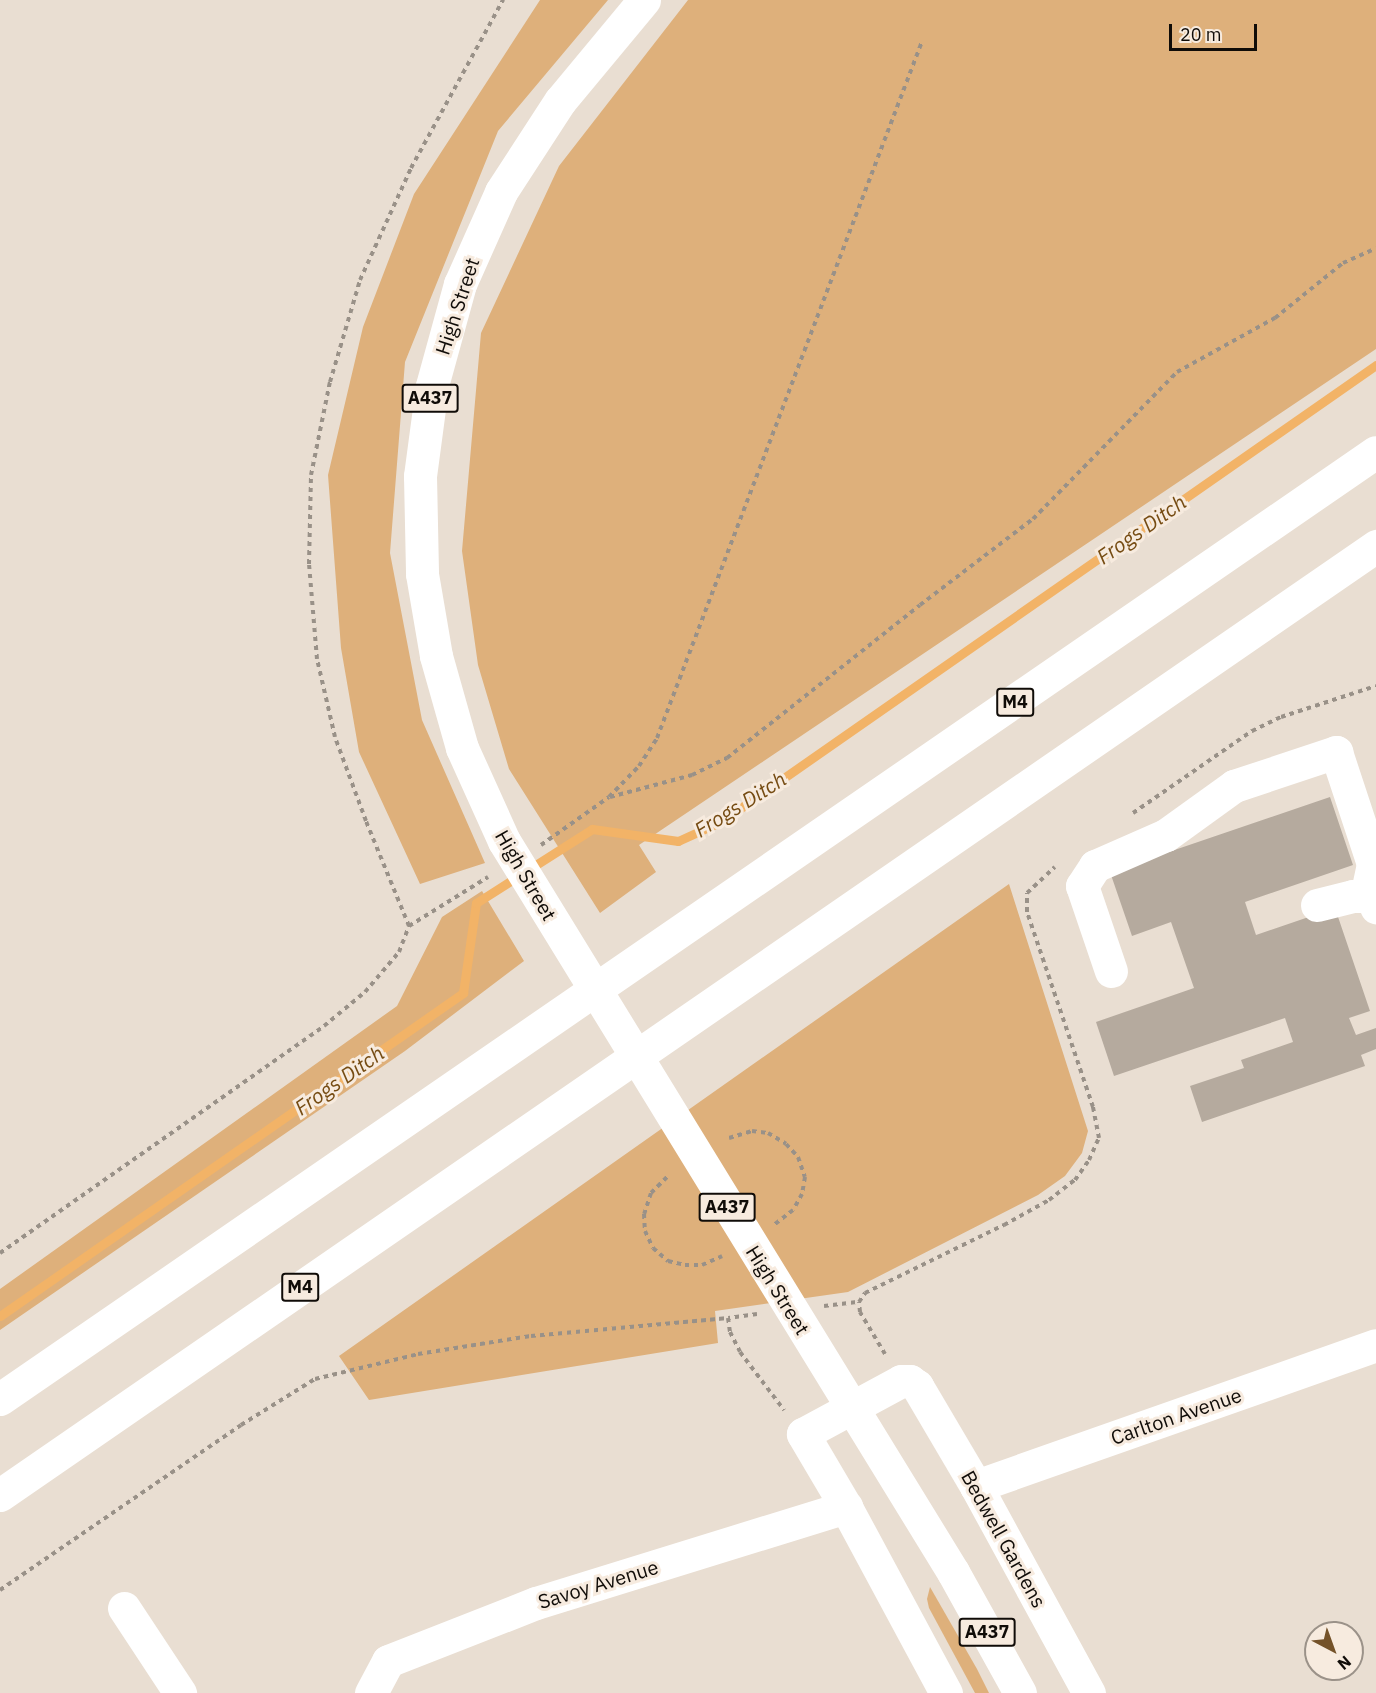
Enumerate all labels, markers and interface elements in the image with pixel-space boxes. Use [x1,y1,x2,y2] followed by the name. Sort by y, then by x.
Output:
[1172,12,1260,50] scale bar
[1180,23,1222,46] text: 20 m
[430,254,484,358] street label: High Street
[402,383,458,413] road number: A437
[1091,489,1191,569] water label: Frogs Ditch
[996,687,1034,717] road number: M4
[689,766,791,842] water label: Frogs Ditch
[490,825,562,925] street label: High Street
[289,1040,389,1120] water label: Frogs Ditch
[698,1192,756,1222] road number: A437
[741,1241,815,1339] street label: High Street
[280,1272,320,1302] road number: M4
[1107,1382,1245,1450] street label: Carlton Avenue
[956,1466,1052,1612] street label: Bedwell Gardens
[535,1554,661,1614] street label: Savoy Avenue
[958,1617,1016,1647] road number: A437
[1304,1621,1364,1681] north arrow
[1334,1652,1355,1674] text: N

